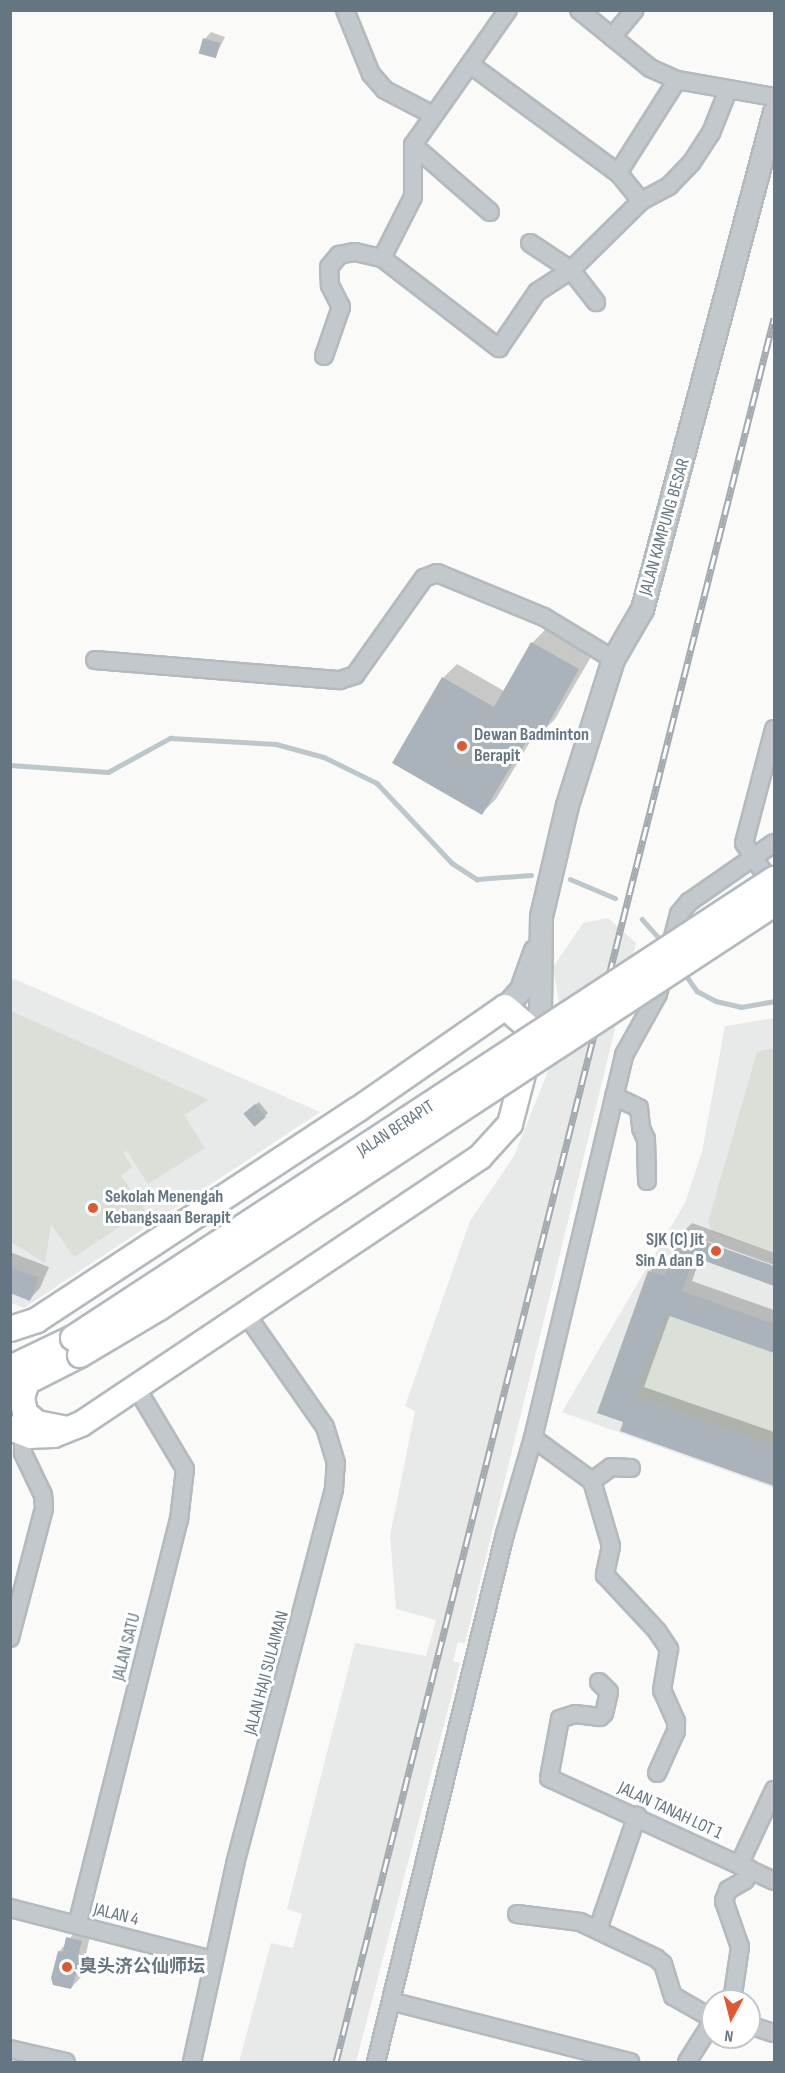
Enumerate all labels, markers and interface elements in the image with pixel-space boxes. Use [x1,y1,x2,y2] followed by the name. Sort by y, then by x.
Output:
[635,456,695,598] street label: JALAN KAMPUNG BESAR
[474,725,589,768] place label: Dewan Badminton Berapit
[455,739,469,753] marker: Dewan Badminton Berapit
[353,1096,439,1162] street label: JALAN BERAPIT
[105,1187,231,1230] place label: Sekolah Menengah Kebangsaan Berapit
[86,1201,100,1215] marker: Sekolah Menengah Kebangsaan Berapit
[635,1230,704,1272] place label: SJK (C) Jit Sin A dan B
[709,1244,723,1258] marker: SJK (C) Jit Sin A dan B
[240,1609,294,1737] street label: JALAN HAJI SULAIMAN
[108,1611,146,1683] street label: JALAN SATU
[614,1777,726,1845] street label: JALAN TANAH LOT 1
[91,1899,141,1931] street label: JALAN 4
[79,1956,205,1978] place label: 臭头济公仙师坛
[60,1960,74,1974] marker: 臭头济公仙师坛
[701,1989,761,2049] north arrow
[724,2025,734,2045] text: N

